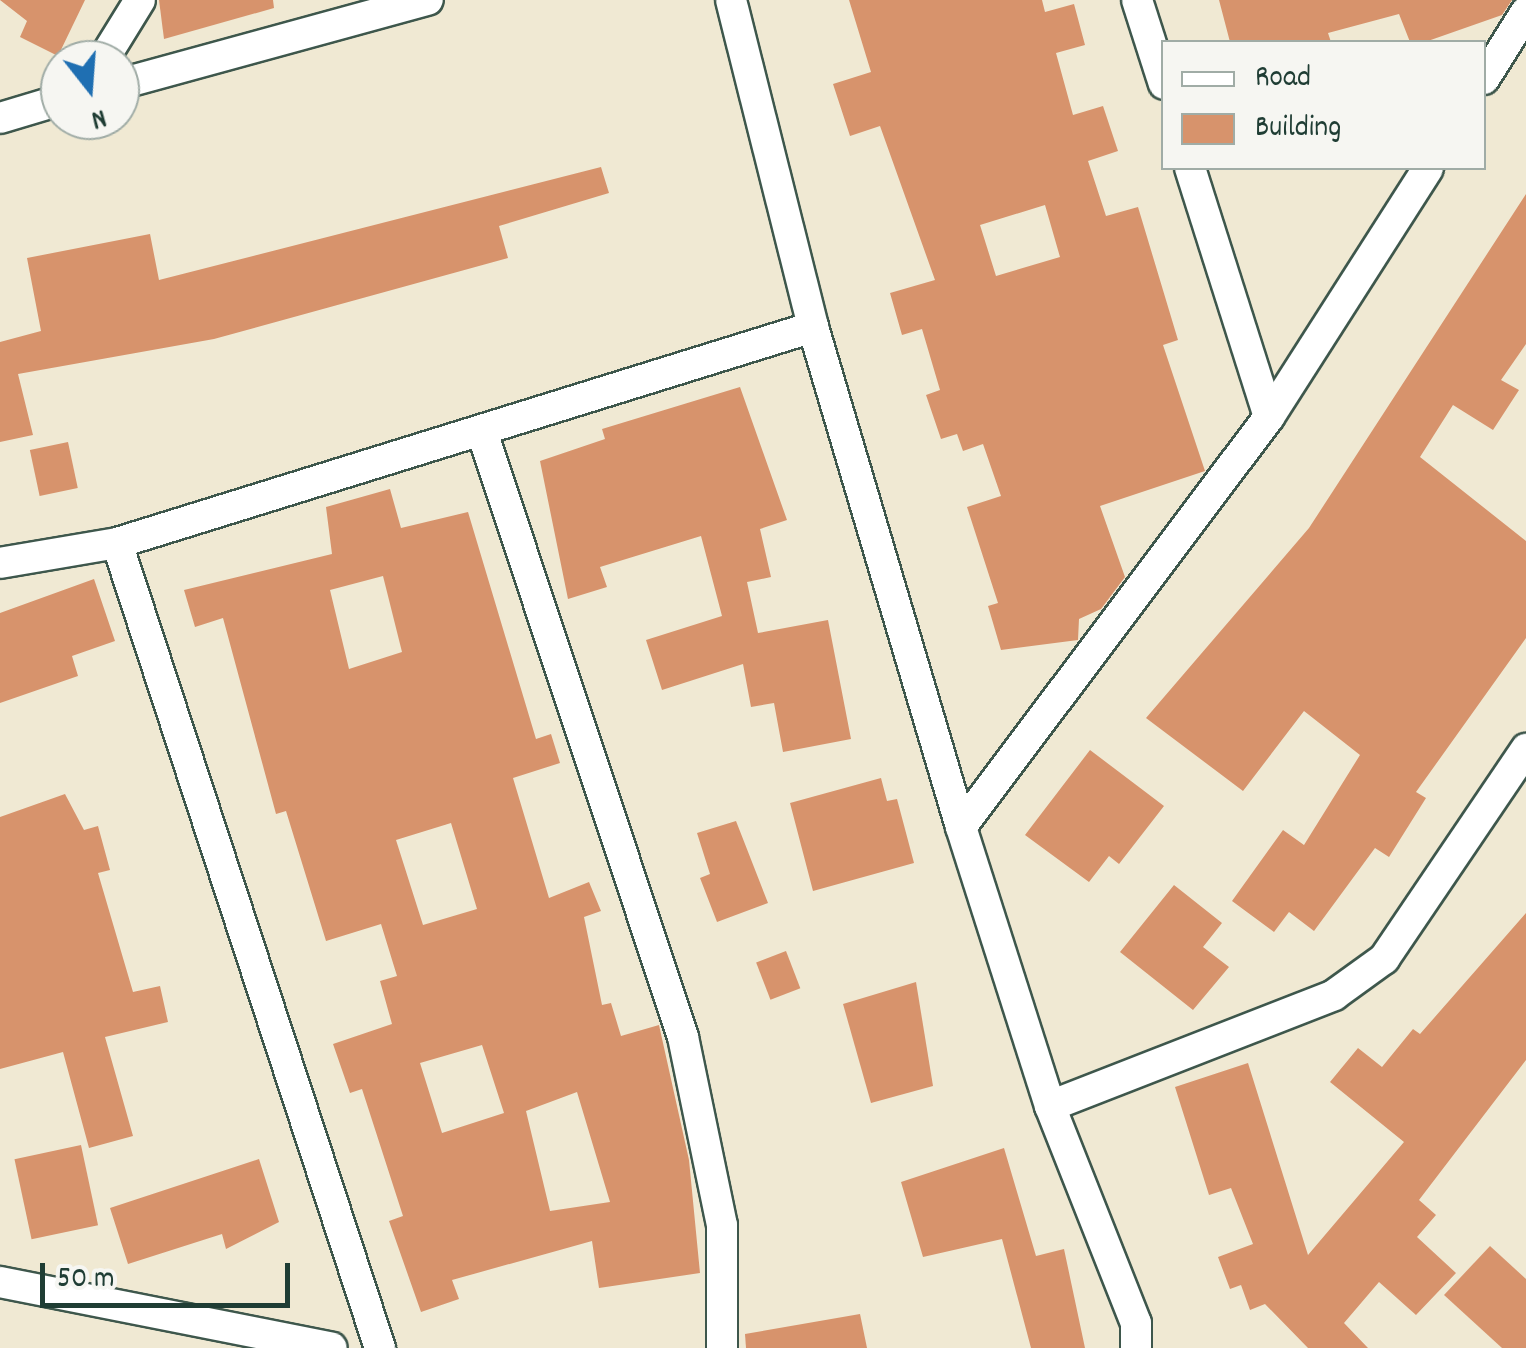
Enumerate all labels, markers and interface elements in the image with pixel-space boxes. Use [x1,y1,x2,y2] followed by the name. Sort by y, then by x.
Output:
[40,40,140,140] north arrow
[1161,40,1486,170] legend
[1255,58,1311,101] text: Road
[86,96,111,138] text: N
[1255,108,1341,151] text: Building
[45,1243,295,1305] scale bar
[57,1259,115,1302] text: 50 m

